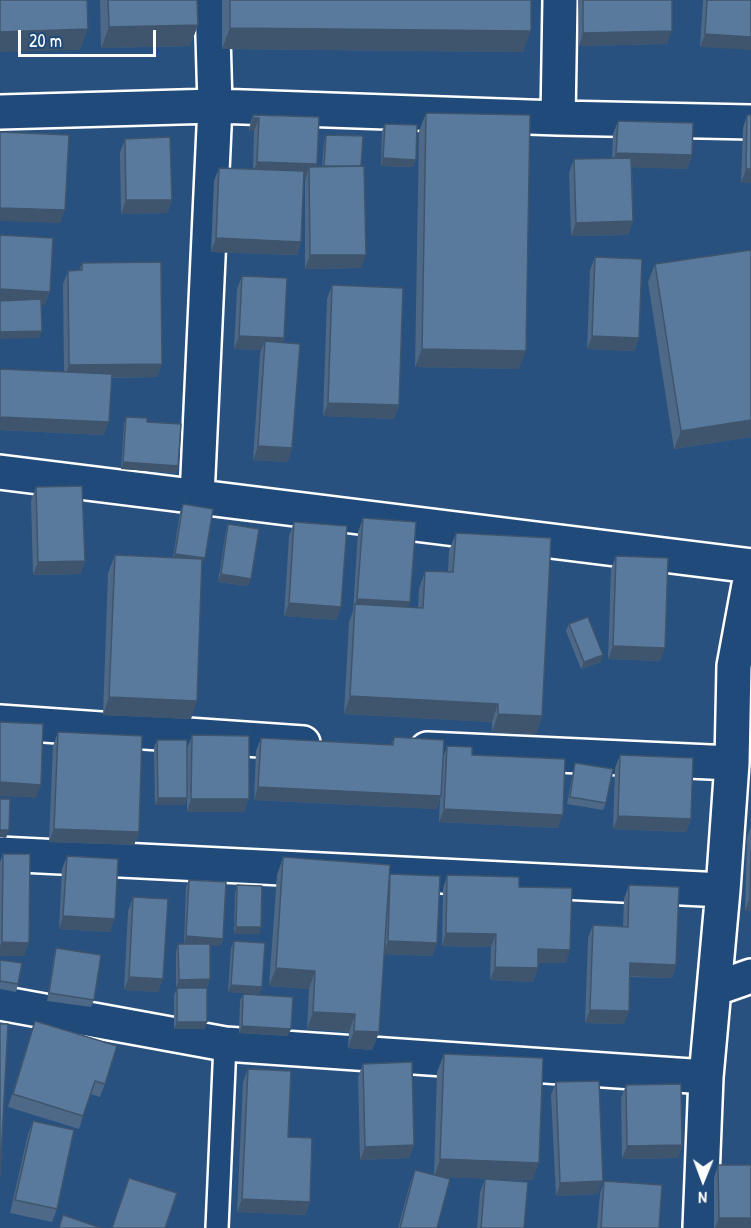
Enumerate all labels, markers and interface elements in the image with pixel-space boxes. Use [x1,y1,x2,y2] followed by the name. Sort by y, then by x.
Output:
[21,18,159,56] scale bar
[29,28,62,53] text: 20 m
[673,1150,733,1210] north arrow
[698,1187,707,1209] text: N

